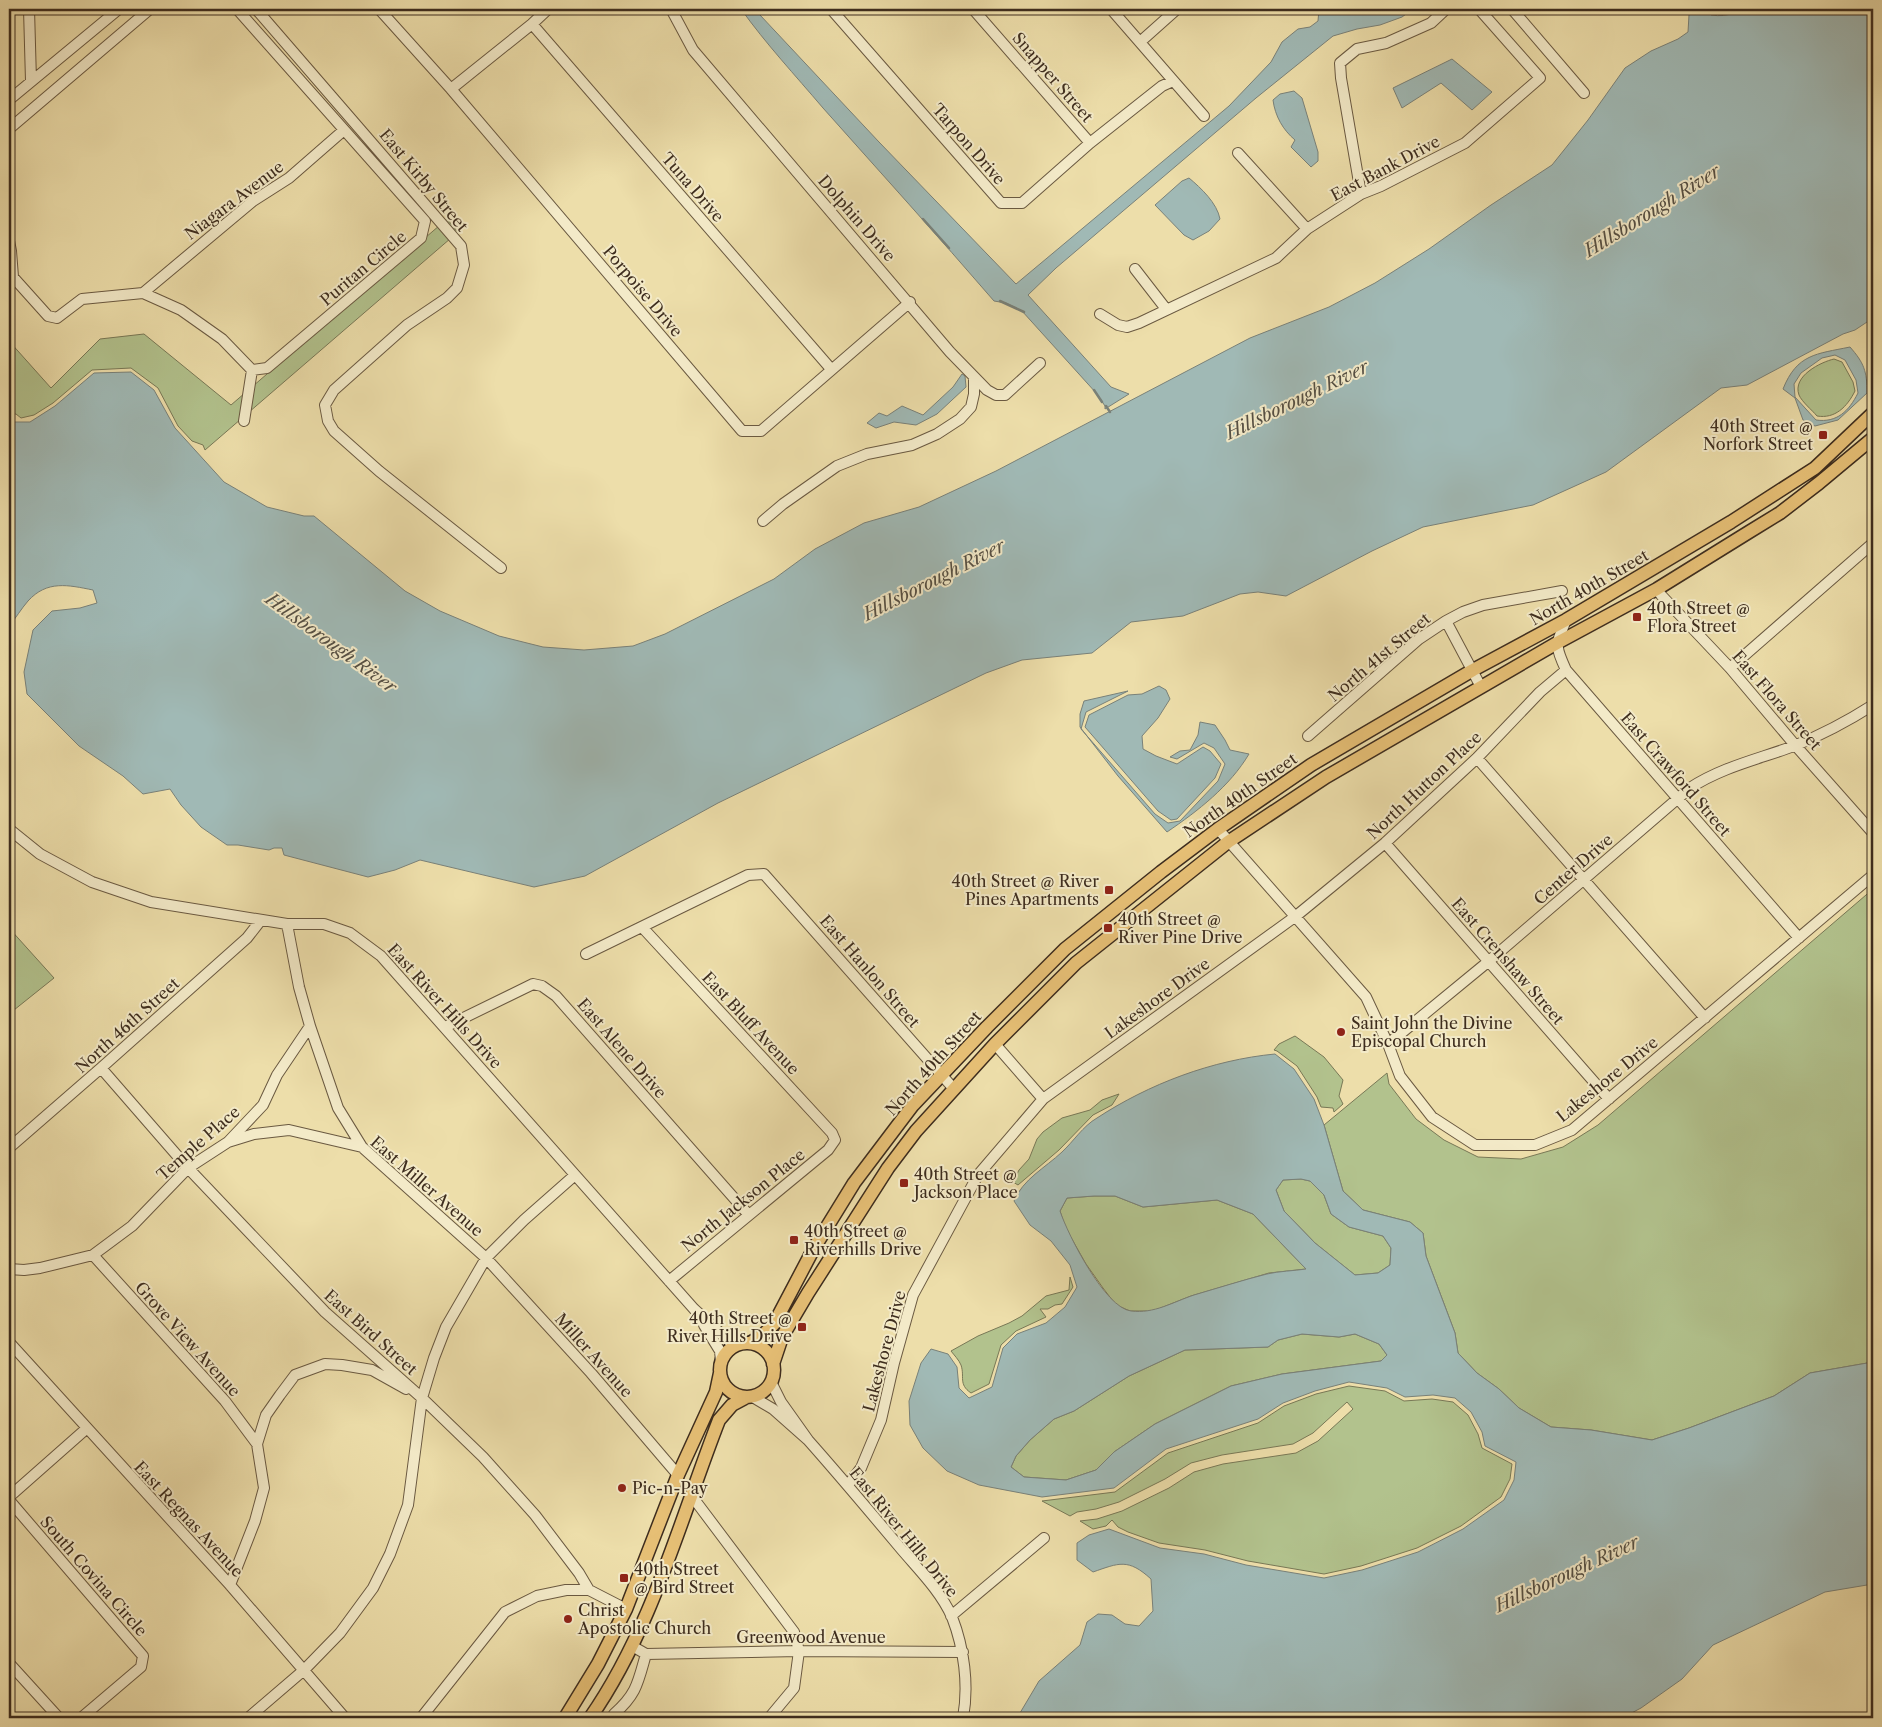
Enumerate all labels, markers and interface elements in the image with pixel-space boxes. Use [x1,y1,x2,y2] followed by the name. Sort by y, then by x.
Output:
[1008,28,1098,126] street label: Snapper Street
[928,99,1010,189] street label: Tarpon Drive
[375,125,473,236] street label: East Kirby Street
[1327,131,1443,205] street label: East Bank Drive
[657,148,729,226] street label: Tuna Drive
[181,156,287,244] street label: Niagara Avenue
[1578,159,1726,263] water label: Hillsborough River
[814,171,900,265] street label: Dolphin Drive
[316,226,410,310] street label: Puritan Circle
[599,241,687,341] street label: Porpoise Drive
[1220,355,1374,445] water label: Hillsborough River
[1703,416,1813,454] place label: 40th Street @ Norfork Street
[1817,429,1829,441] marker: 40th Street @ Norfork Street
[857,534,1010,626] water label: Hillsborough River
[1526,545,1652,629] street label: North 40th Street
[260,587,402,699] water label: Hillsborough River
[1647,598,1750,636] place label: 40th Street @ Flora Street
[1324,608,1434,706] street label: North 41st Street
[1631,611,1643,623] marker: 40th Street @ Flora Street
[1728,646,1826,754] street label: East Flora Street
[1617,708,1736,840] street label: East Crawford Street
[1363,727,1485,843] street label: North Hutton Place
[1179,748,1301,842] street label: North 40th Street
[1529,829,1617,909] street label: Center Drive
[952,871,1099,909] place label: 40th Street @ River Pines Apartments
[1103,884,1115,896] marker: 40th Street @ River Pines Apartments
[1447,894,1569,1029] street label: East Crenshaw Street
[1118,909,1243,947] place label: 40th Street @ River Pine Drive
[816,911,925,1032] street label: East Hanlon Street
[1102,922,1114,934] marker: 40th Street @ River Pine Drive
[384,939,506,1073] street label: East River Hills Drive
[1101,953,1213,1043] street label: Lakeshore Drive
[698,967,804,1079] street label: East Bluff Avenue
[71,973,183,1077] street label: North 46th Street
[573,994,671,1102] street label: East Alene Drive
[881,1006,985,1119] street label: North 40th Street
[1351,1013,1512,1051] place label: Saint John the Divine Episcopal Church
[1335,1026,1347,1038] marker: Saint John the Divine Episcopal Church
[1552,1032,1662,1126] street label: Lakeshore Drive
[152,1102,244,1184] street label: Temple Place
[367,1132,487,1240] street label: East Miller Avenue
[677,1144,809,1256] street label: North Jackson Place
[911,1164,1018,1202] place label: 40th Street @ Jackson Place
[898,1177,910,1189] marker: 40th Street @ Jackson Place
[804,1221,922,1259] place label: 40th Street @ Riverhills Drive
[788,1234,800,1246] marker: 40th Street @ Riverhills Drive
[131,1277,245,1401] street label: Grove View Avenue
[320,1285,422,1379] street label: East Bird Street
[858,1288,910,1414] street label: Lakeshore Drive
[667,1308,792,1346] place label: 40th Street @ River Hills Drive
[551,1309,637,1401] street label: Miller Avenue
[796,1321,808,1333] marker: 40th Street @ River Hills Drive
[130,1457,248,1581] street label: East Regnas Avenue
[845,1463,963,1601] street label: East River Hills Drive
[632,1478,709,1498] place label: Pic-n-Pay
[616,1482,628,1494] marker: Pic-n-Pay
[36,1512,152,1640] street label: South Covina Circle
[1490,1530,1644,1618] water label: Hillsborough River
[634,1559,734,1597] place label: 40th Street @ Bird Street
[618,1572,630,1584] marker: 40th Street @ Bird Street
[577,1600,711,1638] place label: Christ Apostolic Church
[562,1613,574,1625] marker: Christ Apostolic Church
[736,1627,886,1647] street label: Greenwood Avenue

